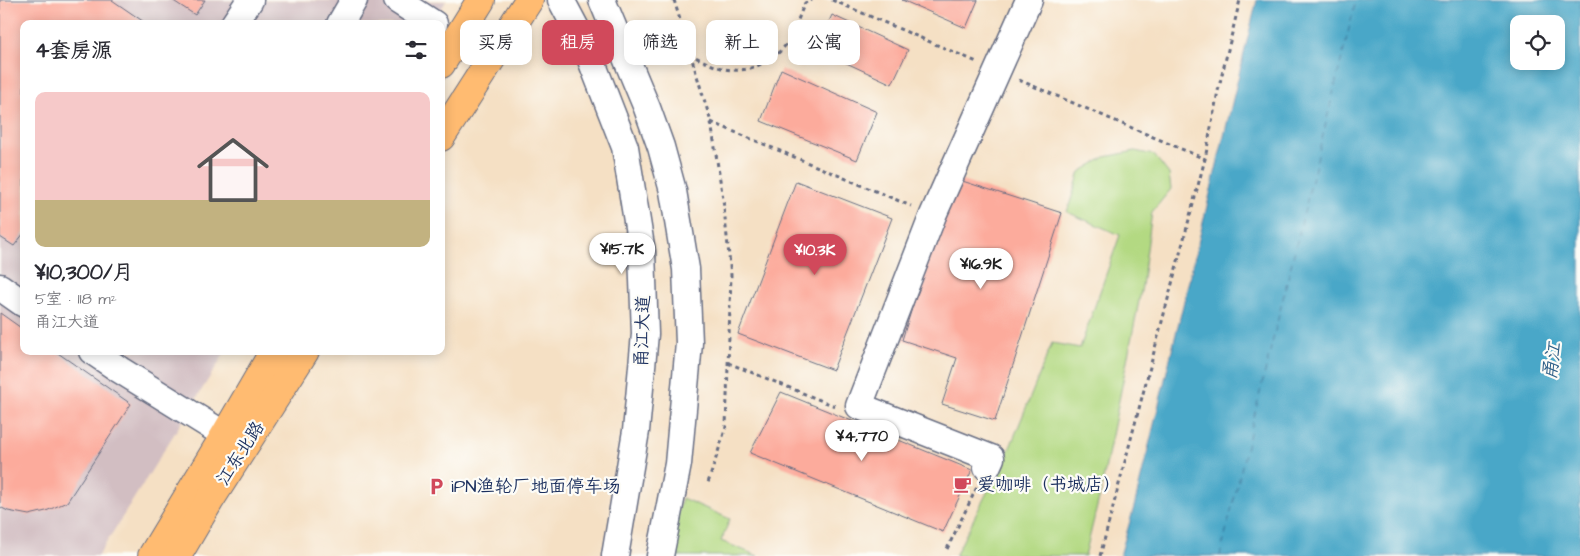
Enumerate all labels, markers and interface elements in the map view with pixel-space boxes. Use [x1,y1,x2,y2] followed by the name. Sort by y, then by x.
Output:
[1510,15,1565,70] map controls
[1510,15,1565,70] button: locate
[460,20,532,65] chip: 买房
[542,20,614,65] chip: 租房
[624,20,696,65] chip: 筛选
[706,20,778,65] chip: 新上
[788,20,860,65] chip: 公寓
[35,36,112,65] text: 4套房源
[402,36,430,64] icon: filters
[188,125,278,215] icon: home
[581,232,663,275] pin: ¥15.7K
[774,234,856,276] pin: ¥10.3K
[600,238,644,260] text: ¥15.7K
[795,239,835,261] text: ¥10.3K
[940,248,1022,290] pin: ¥16.9K
[960,253,1002,275] text: ¥16.9K
[35,258,134,287] text: ¥10,300/月
[35,288,117,310] text: 5室 · 118 m²
[629,295,656,367] street label: 甬江大道
[35,311,99,333] text: 甬江大道
[1536,340,1569,382] water label: 甬江
[210,416,271,490] street label: 江东北路
[821,420,903,462] pin: ¥4,770
[836,425,888,447] text: ¥4,770
[977,472,1121,497] place label: 爱咖啡（书城店）
[451,474,621,499] place label: iPN渔轮厂地面停车场
[953,474,973,494] cafe icon: 爱咖啡（书城店）
[427,476,447,496] parking icon: iPN渔轮厂地面停车场

